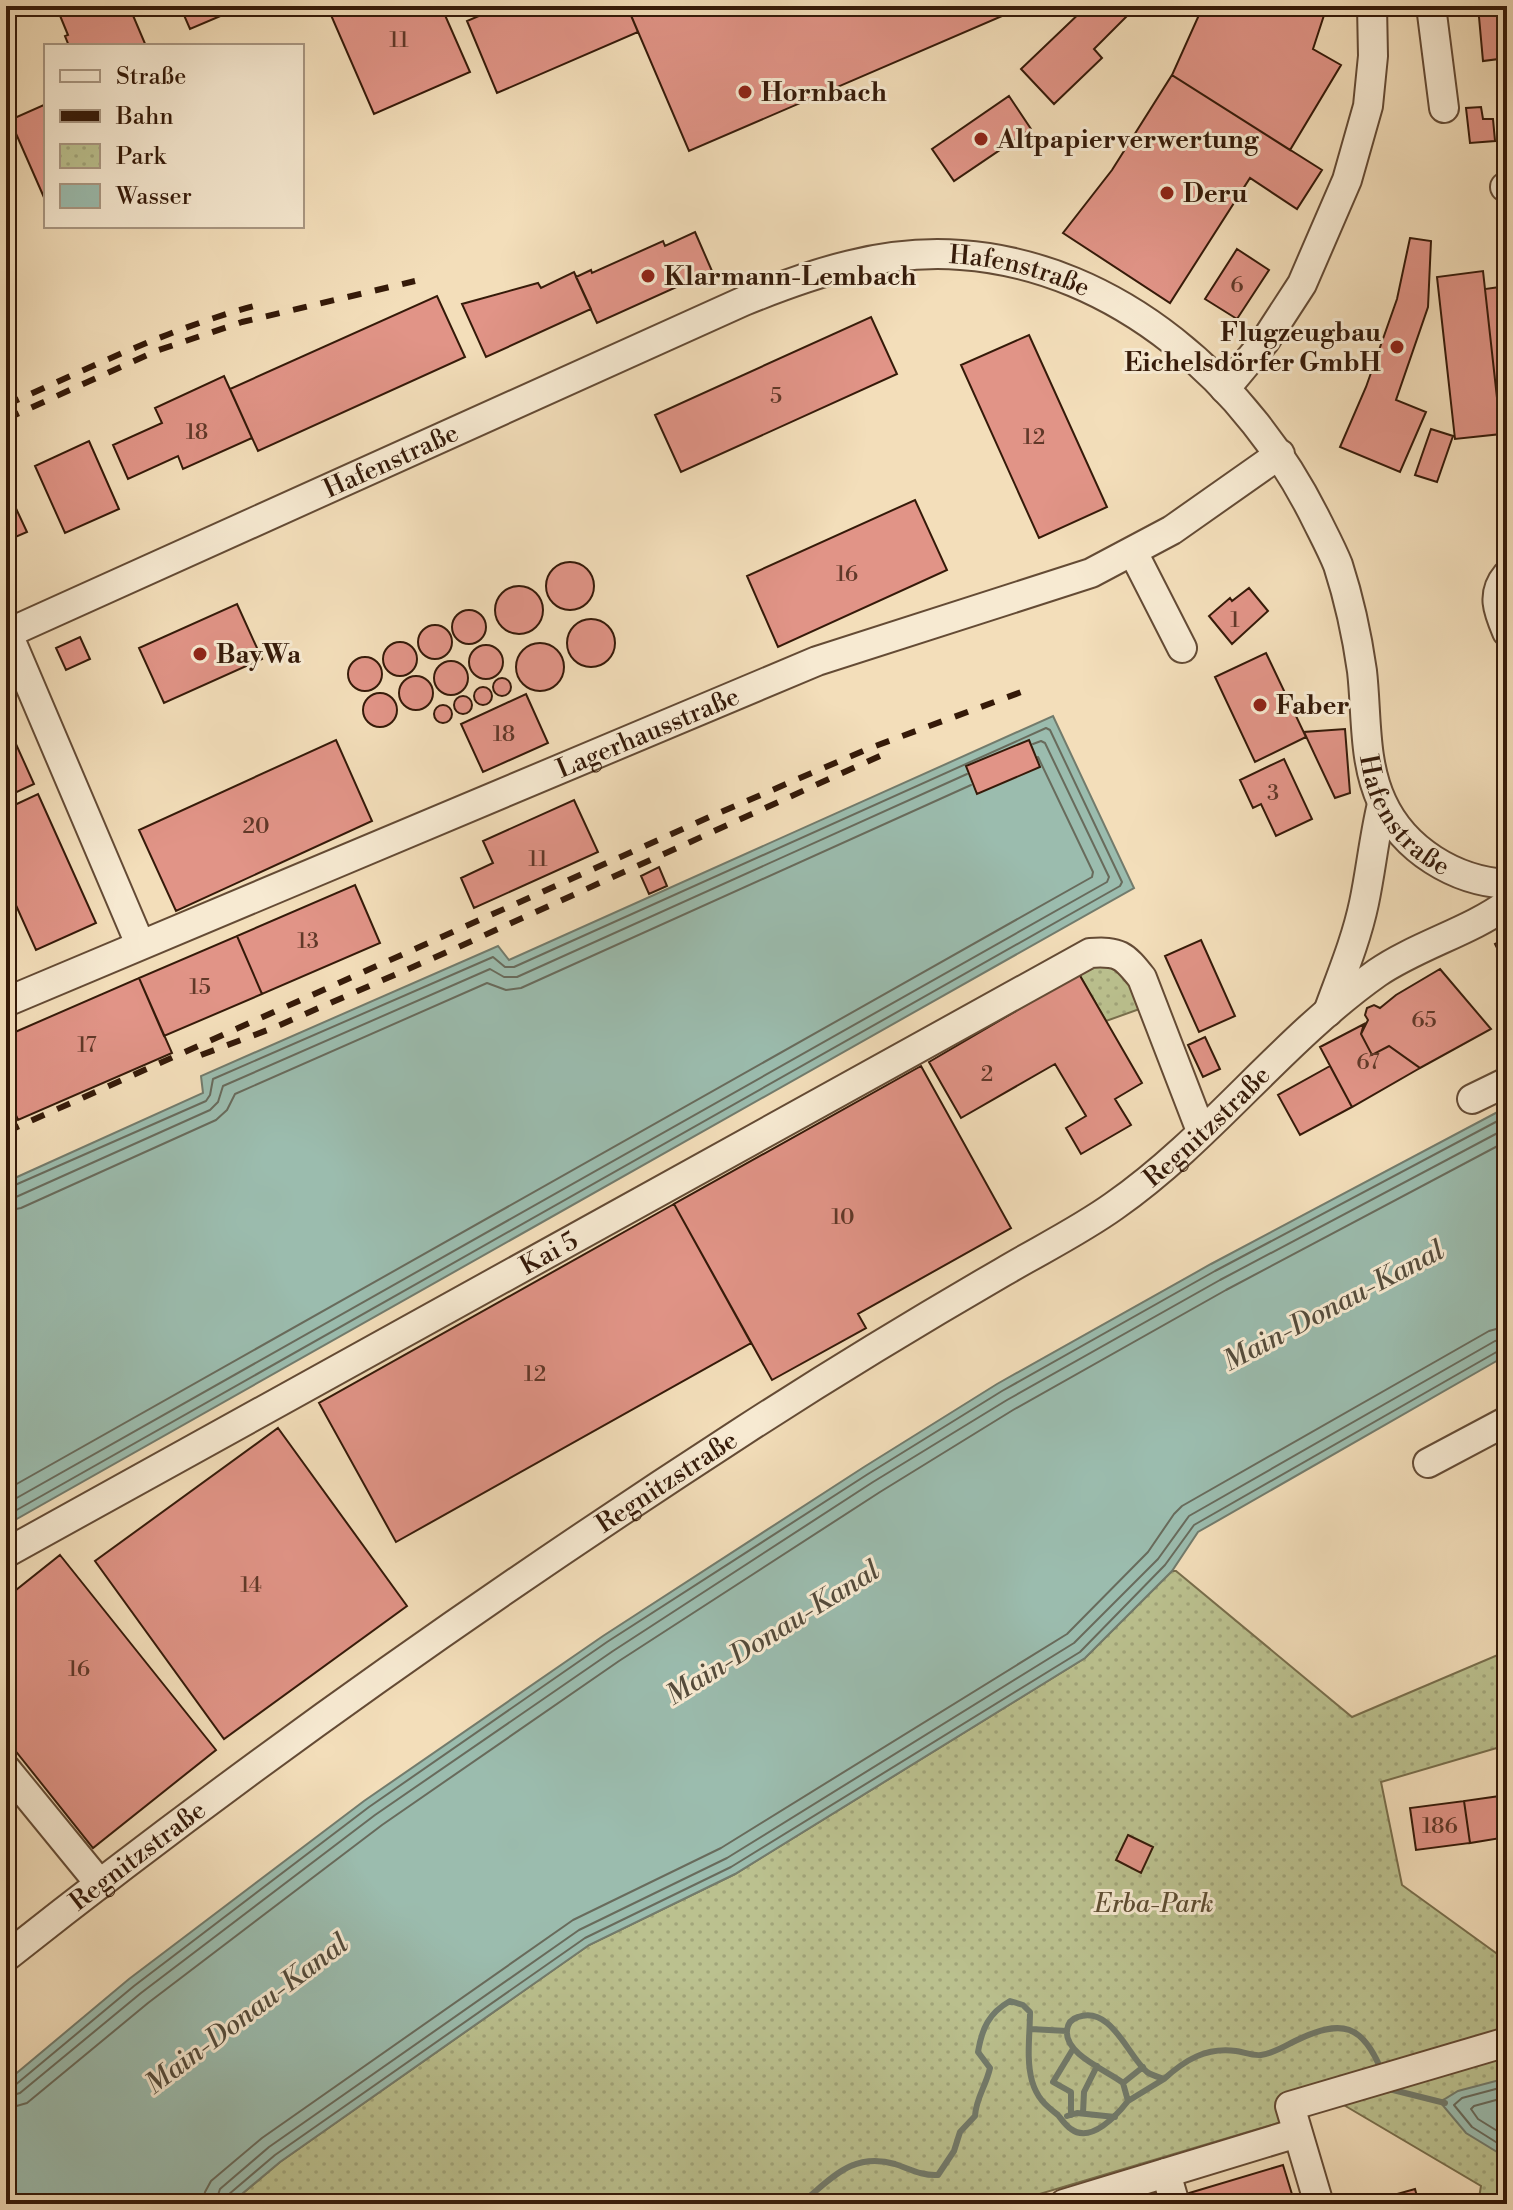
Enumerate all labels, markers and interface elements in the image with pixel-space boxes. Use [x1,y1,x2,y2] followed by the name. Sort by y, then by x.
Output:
[389,27,409,54] house number: 11
[44,44,304,228] legend
[116,62,186,92] text: Straße
[761,77,887,109] place label: Hornbach
[736,83,754,101] marker: Hornbach
[115,102,174,132] text: Bahn
[996,124,1260,156] place label: Altpapierverwertung
[972,130,990,148] marker: Altpapierverwertung
[116,142,167,172] text: Park
[1183,178,1247,210] place label: Deru
[115,182,192,212] text: Wasser
[1158,184,1176,202] marker: Deru
[948,239,1095,304] street label: Hafenstraße
[664,261,916,293] place label: Klarmann-Lembach
[639,267,657,285] marker: Klarmann-Lembach
[1230,272,1244,299] house number: 6
[1124,317,1382,379] place label: Flugzeugbau Eichelsdörfer GmbH
[1388,338,1406,356] marker: Flugzeugbau Eichelsdörfer GmbH
[770,383,782,410] house number: 5
[319,417,463,506] street label: Hafenstraße
[186,419,208,446] house number: 18
[1023,424,1045,451] house number: 12
[836,561,858,588] house number: 16
[1230,607,1240,634] house number: 1
[216,639,302,671] place label: BayWa
[191,645,209,663] marker: BayWa
[552,681,744,786] street label: Lagerhausstraße
[1276,690,1350,722] place label: Faber
[1251,696,1269,714] marker: Faber
[493,721,515,748] house number: 18
[1352,752,1455,883] street label: Hafenstraße
[1267,780,1279,807] house number: 3
[242,813,270,840] house number: 20
[528,846,548,873] house number: 11
[297,928,319,955] house number: 13
[189,974,211,1001] house number: 15
[1411,1007,1437,1034] house number: 65
[77,1032,97,1059] house number: 17
[1356,1049,1380,1076] house number: 67
[1137,1060,1277,1195] street label: Regnitzstraße
[981,1061,993,1088] house number: 2
[831,1204,855,1231] house number: 10
[514,1225,584,1283] street label: Kai 5
[1217,1233,1451,1380] water label: Main-Donau-Kanal
[524,1361,546,1388] house number: 12
[590,1424,744,1540] street label: Regnitzstraße
[659,1553,886,1713] water label: Main-Donau-Kanal
[240,1572,262,1599] house number: 14
[68,1656,90,1683] house number: 16
[63,1794,212,1918] street label: Regnitzstraße
[1422,1813,1458,1840] house number: 186
[1093,1888,1214,1920] park label: Erba-Park
[138,1926,356,2102] water label: Main-Donau-Kanal

